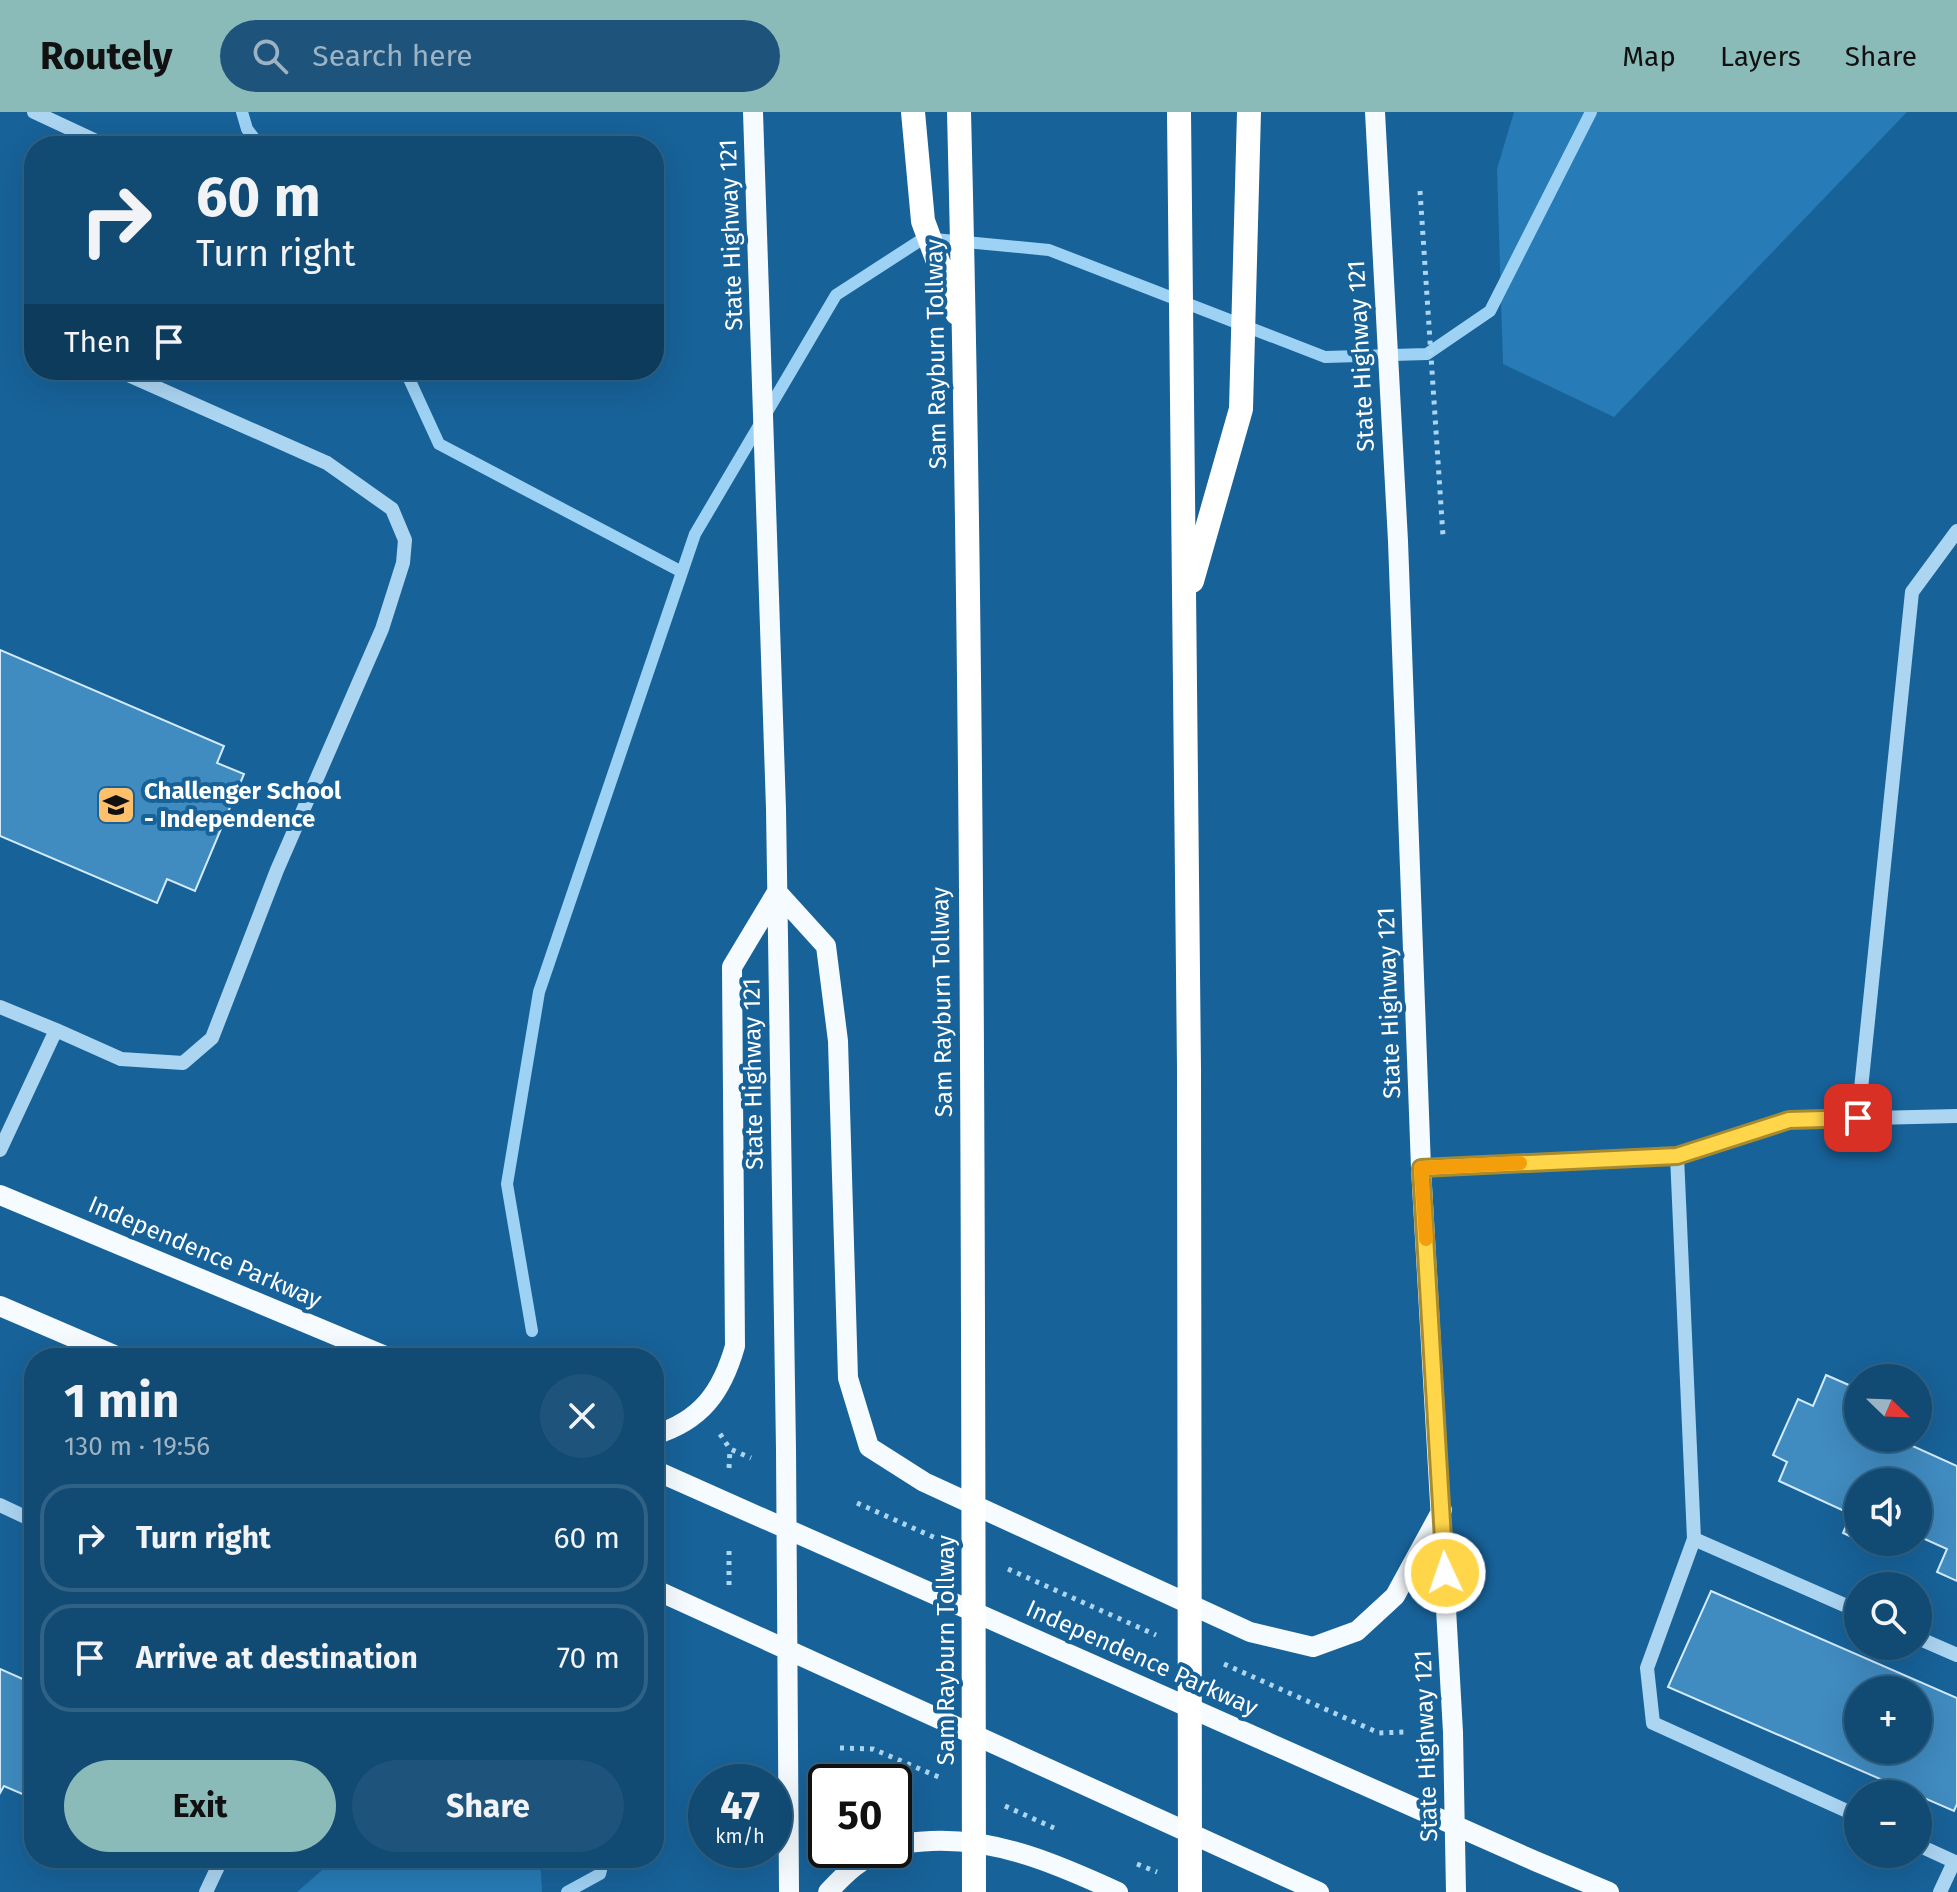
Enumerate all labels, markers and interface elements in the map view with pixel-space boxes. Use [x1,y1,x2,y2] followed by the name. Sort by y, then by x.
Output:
[220,20,780,92] search box
[40,33,172,79] text: Routely
[248,34,292,78] icon: search
[312,38,473,74] text: Search here
[1622,40,1676,73] text: Map
[1720,40,1801,73] text: Layers
[1845,40,1917,73] text: Share
[714,139,748,331] street label: State Highway 121
[196,164,321,231] text: 60 m
[64,168,168,272] icon: right
[196,232,356,276] text: Turn right
[920,238,952,469] street label: Sam Rayburn Tollway
[1342,259,1380,453] street label: State Highway 121
[147,320,191,364] icon: arrive
[64,324,131,360] text: Then
[144,777,342,833] place label: Challenger School - Independence
[95,784,137,826] school or university icon: Challenger School - Independence
[926,886,958,1117] street label: Sam Rayburn Tollway
[1372,907,1406,1099] street label: State Highway 121
[737,978,769,1170] street label: State Highway 121
[1824,1084,1892,1152] pin
[1836,1096,1880,1140] icon: arrive
[84,1190,326,1314] street label: Independence Parkway
[1844,1364,1932,1452] north arrow
[1844,1364,1932,1868] map controls
[64,1372,179,1430] text: 1 min
[540,1374,624,1458] button: close
[64,1431,210,1462] text: 130 m · 19:56
[1844,1468,1932,1556] button: sound
[68,1516,112,1560] icon: right
[136,1520,271,1556] text: Turn right
[554,1520,620,1556] text: 60 m
[1403,1531,1487,1615] position arrow
[932,1535,960,1765] street label: Sam Rayburn Tollway
[1844,1572,1932,1660] button: search
[1022,1594,1262,1722] street label: Independence Parkway
[68,1636,112,1680] icon: arrive
[136,1640,418,1676] text: Arrive at destination
[557,1640,620,1676] text: 70 m
[1409,1650,1443,1842] street label: State Highway 121
[1844,1676,1932,1764] button: +
[64,1760,336,1852] button: Exit
[352,1760,624,1852] button: Share
[808,1764,912,1868] speed limit sign: 50
[1844,1780,1932,1868] button: −
[720,1782,760,1830] text: 47
[715,1824,765,1848] text: km/h

